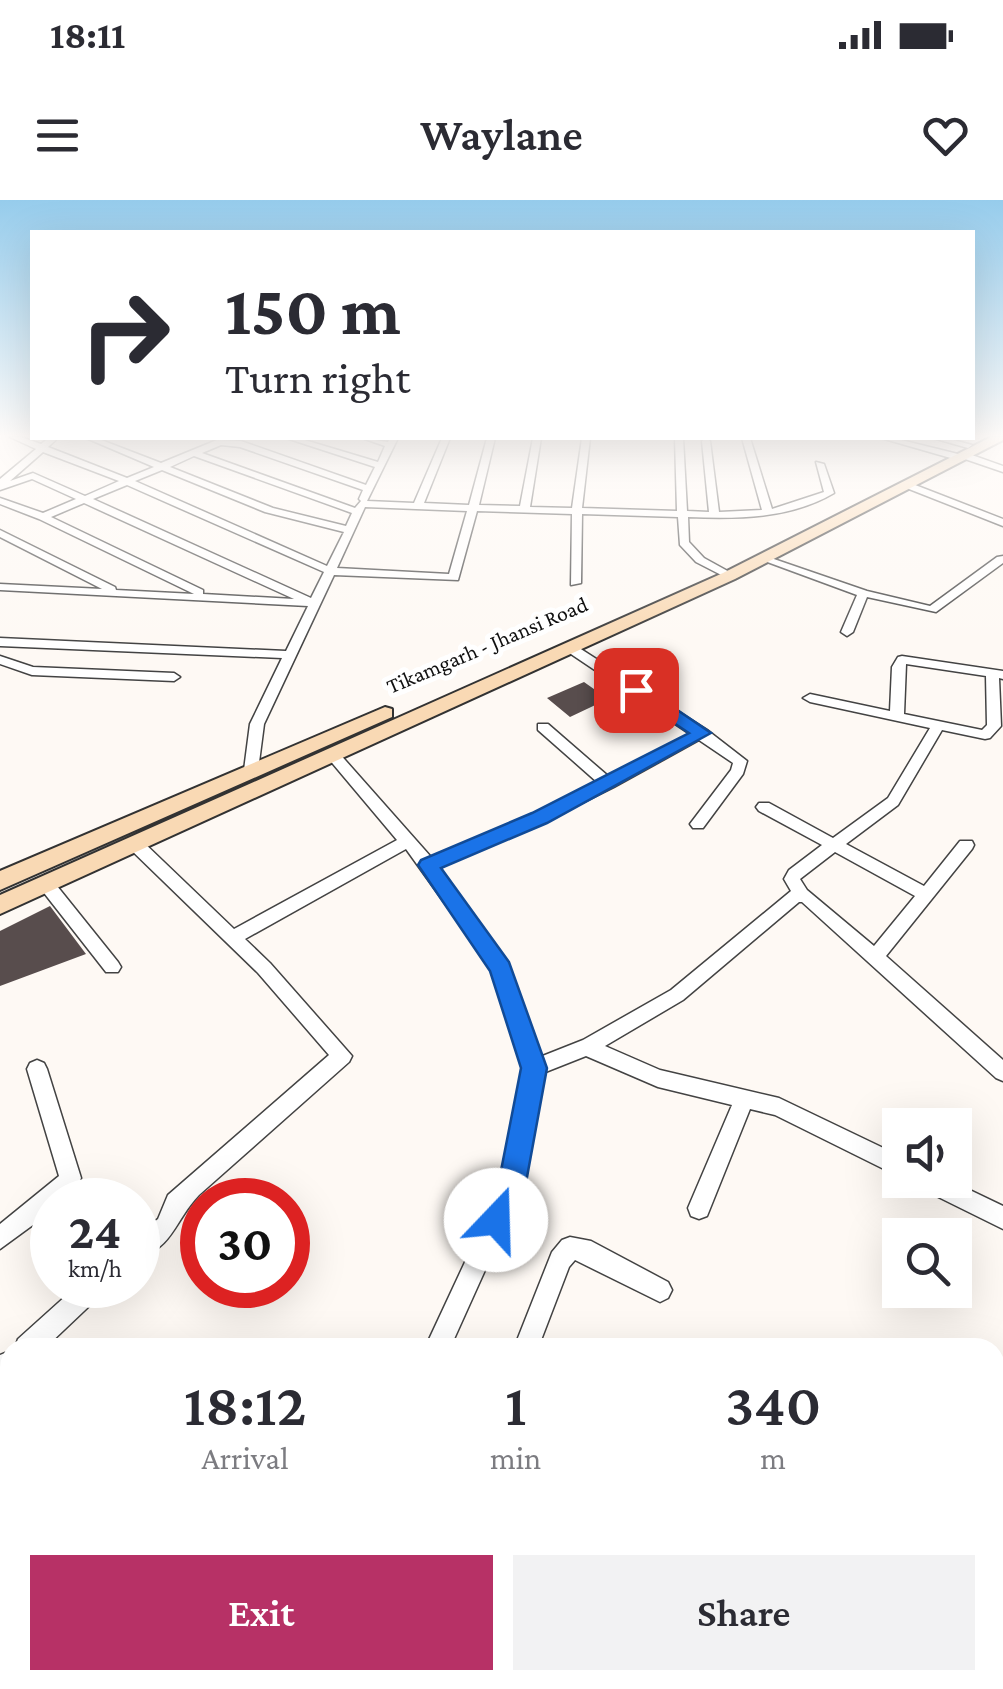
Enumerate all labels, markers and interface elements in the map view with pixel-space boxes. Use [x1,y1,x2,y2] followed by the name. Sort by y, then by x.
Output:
[50,14,125,56] text: 18:11
[30,108,85,163] icon: menu
[918,108,973,163] icon: heart
[420,110,583,160] text: Waylane
[60,270,190,400] icon: right
[225,271,401,349] text: 150 m
[225,353,410,403] text: Turn right
[383,591,592,699] street label: Tikamgarh - Jhansi Road
[594,648,679,733] pin
[609,663,664,718] icon: arrive
[882,1108,972,1308] map controls
[882,1108,972,1198] button: sound
[444,1168,548,1272] position arrow
[180,1178,310,1308] speed limit sign: 30
[69,1203,121,1259] text: 24
[882,1218,972,1308] button: search
[68,1255,122,1282] text: km/h
[184,1371,306,1438] text: 18:12
[505,1371,526,1438] text: 1
[725,1371,821,1438] text: 340
[201,1440,289,1476] text: Arrival
[490,1440,541,1476] text: min
[760,1440,786,1476] text: m
[30,1555,493,1670] button: Exit
[513,1555,975,1670] button: Share

